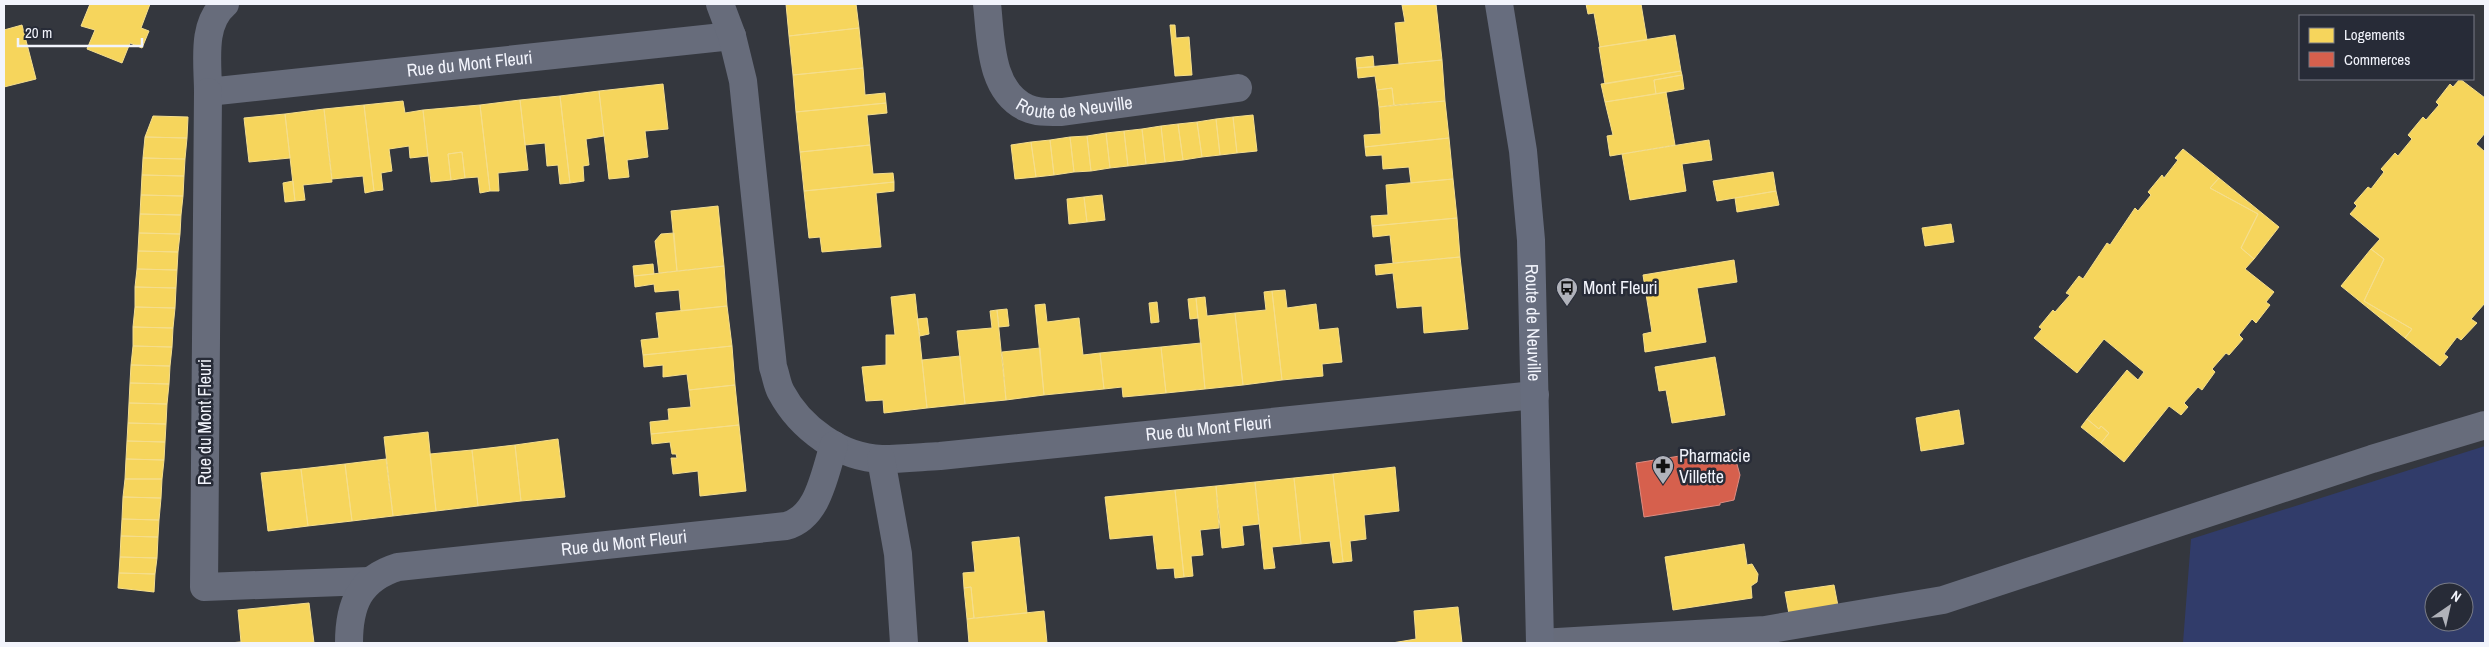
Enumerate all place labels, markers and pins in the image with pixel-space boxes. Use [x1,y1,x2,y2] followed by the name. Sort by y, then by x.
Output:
[1583,275,1658,300] place label: Mont Fleuri
[1555,276,1579,307] bus stop icon: Mont Fleuri
[1679,443,1750,489] place label: Pharmacie Villette
[1651,454,1675,485] pharmacy icon: Pharmacie Villette

